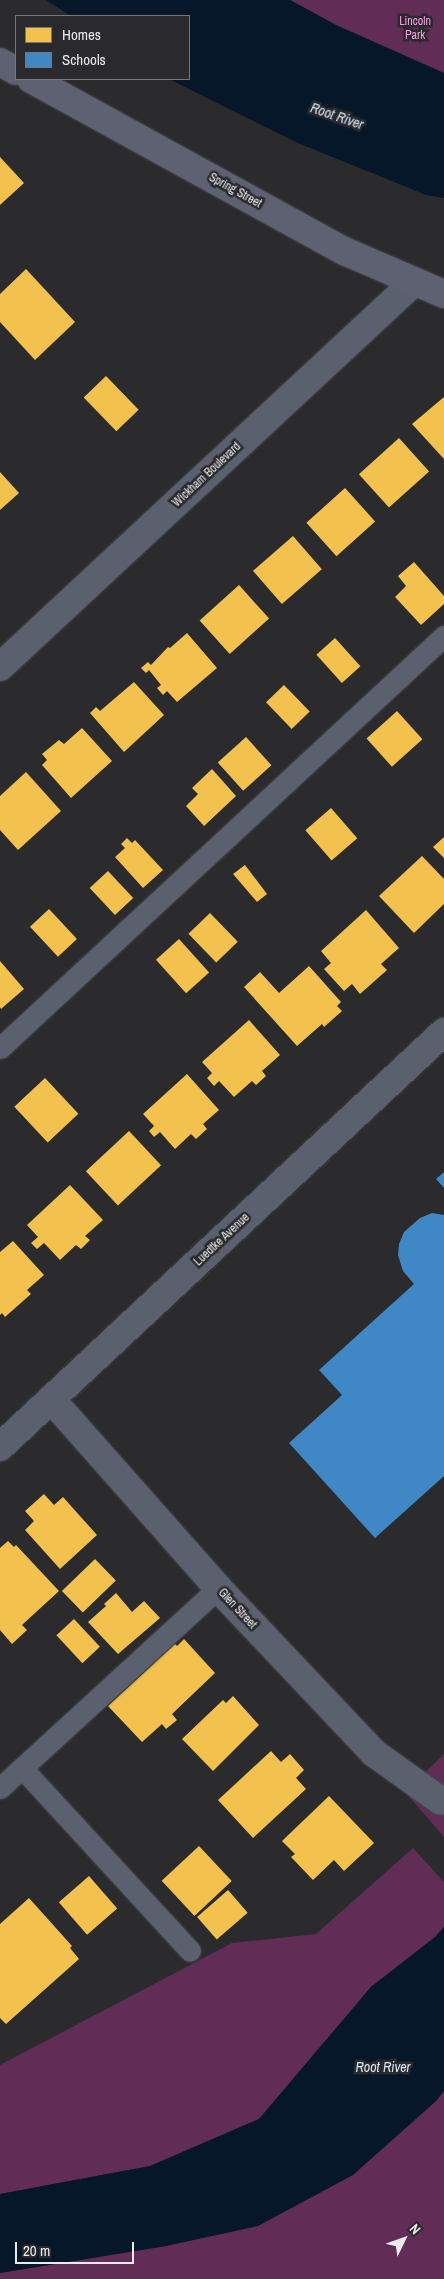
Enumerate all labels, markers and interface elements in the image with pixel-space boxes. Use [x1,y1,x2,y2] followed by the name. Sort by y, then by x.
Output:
[15,15,190,80] legend
[399,15,431,43] park label: Lincoln Park
[62,24,101,45] text: Homes
[62,49,106,70] text: Schools
[308,99,366,133] water label: Root River
[206,171,264,211] street label: Spring Street
[170,440,244,510] street label: Wickham Boulevard
[191,1211,253,1269] street label: Luedtke Avenue
[215,1586,259,1632] street label: Glen Street
[356,2059,410,2075] water label: Root River
[379,2214,429,2264] north arrow
[406,2220,425,2238] text: N
[18,2232,136,2264] scale bar
[23,2240,50,2261] text: 20 m

